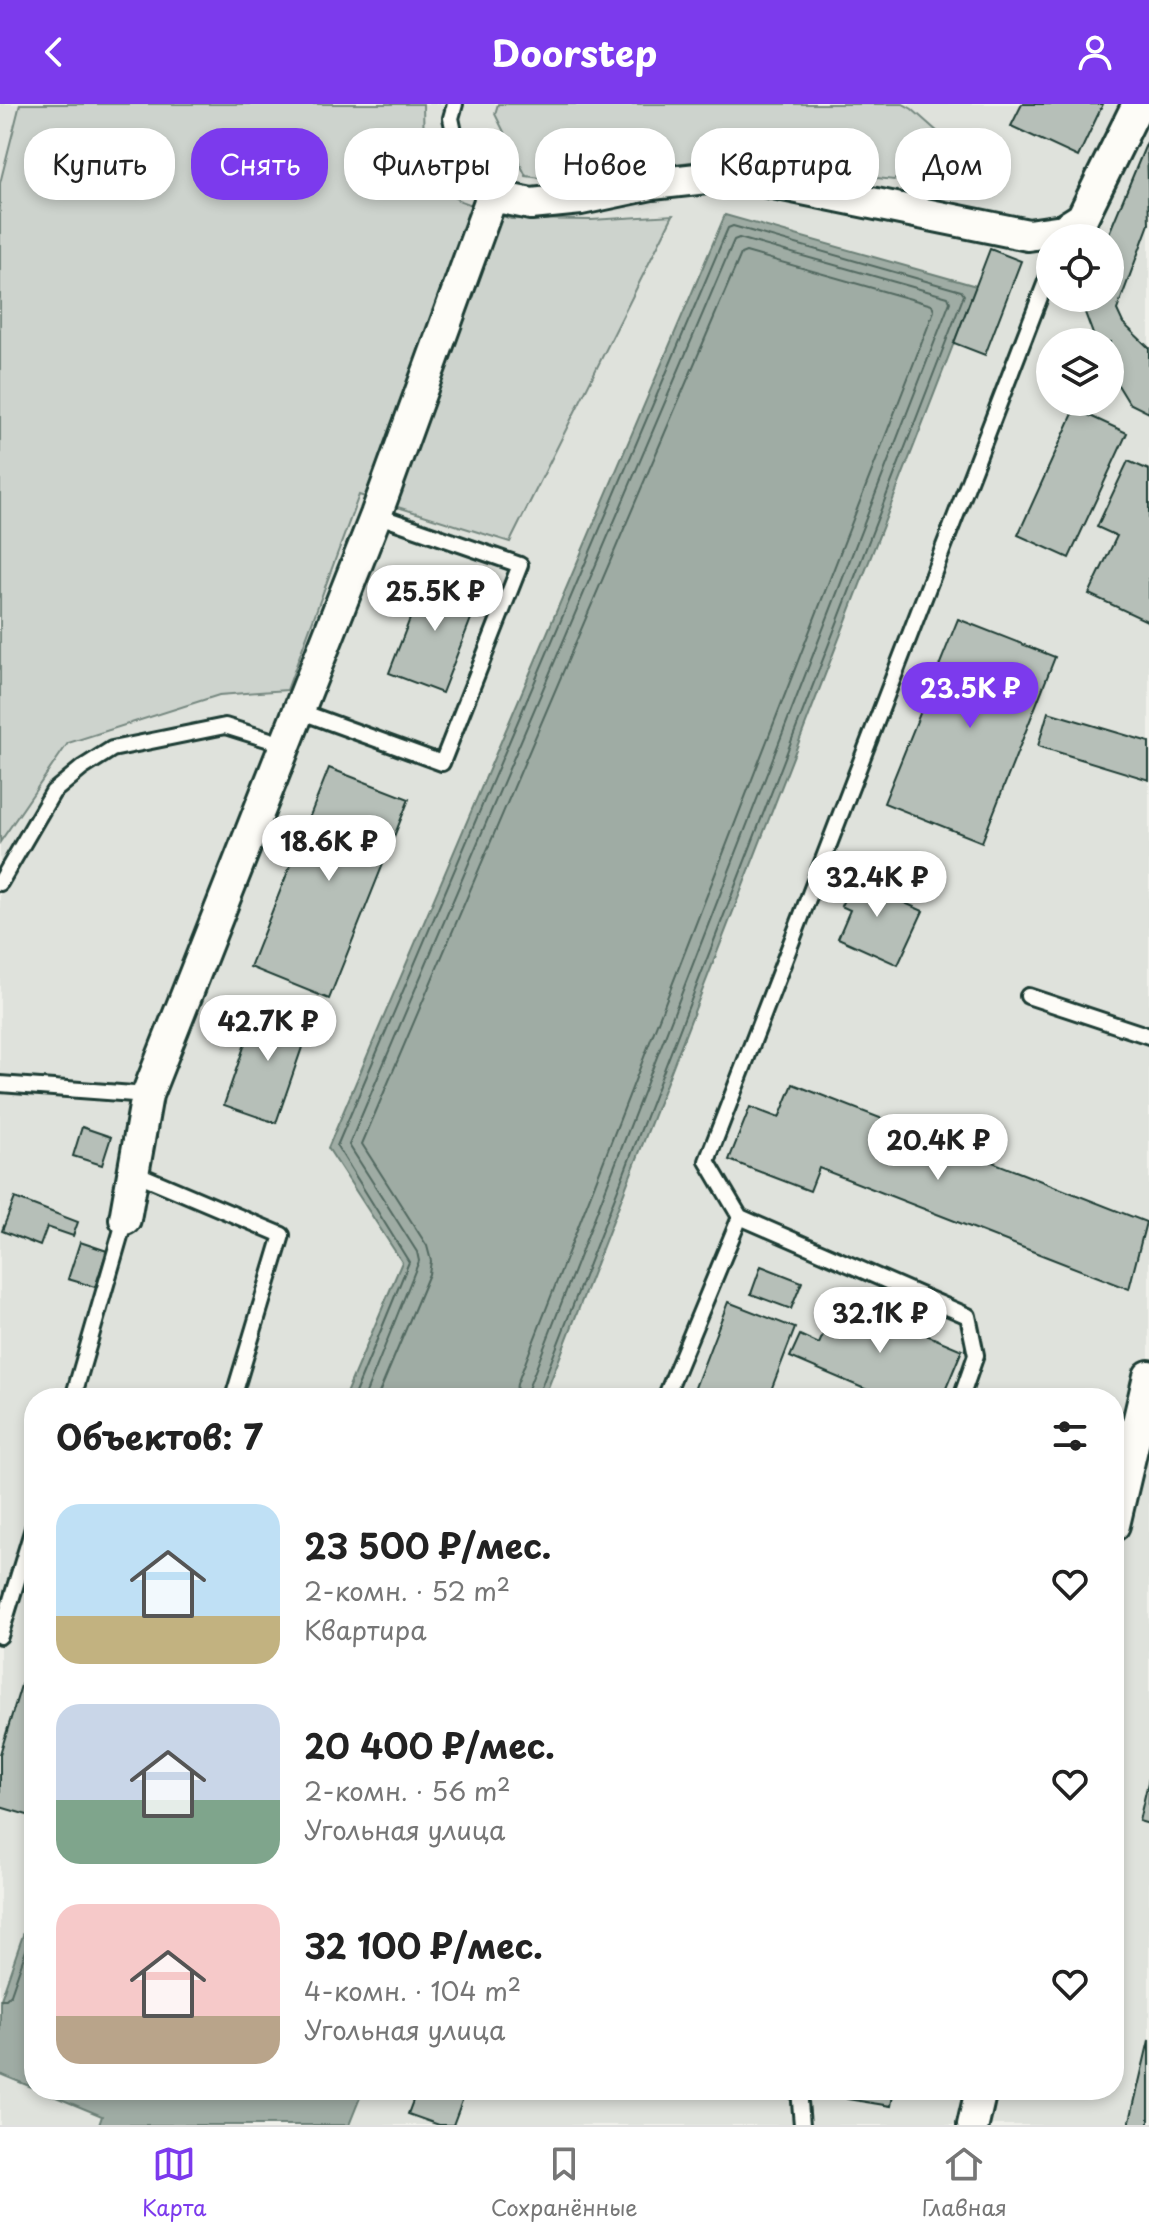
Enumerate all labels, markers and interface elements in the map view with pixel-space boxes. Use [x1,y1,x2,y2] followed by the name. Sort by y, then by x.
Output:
[492,25,657,79] text: Doorstep
[32,30,76,74] icon: back
[1073,30,1117,74] icon: person
[24,128,175,200] chip: Купить
[191,128,328,200] chip: Снять
[344,128,519,200] chip: Фильтры
[535,128,675,200] chip: Новое
[691,128,879,200] chip: Квартира
[895,128,1011,200] chip: Дом
[1036,224,1124,416] map controls
[1036,224,1124,312] button: locate
[1036,328,1124,416] button: layers
[361,565,509,633] pin: 25.5K ₽
[385,571,485,610] text: 25.5K ₽
[896,662,1044,730] pin: 23.5K ₽
[919,668,1021,707] text: 23.5K ₽
[255,815,403,883] pin: 18.6K ₽
[280,821,378,860] text: 18.6K ₽
[803,851,951,919] pin: 32.4K ₽
[826,857,928,896] text: 32.4K ₽
[194,995,342,1063] pin: 42.7K ₽
[217,1001,319,1040] text: 42.7K ₽
[864,1114,1012,1182] pin: 20.4K ₽
[886,1120,990,1159] text: 20.4K ₽
[806,1287,954,1355] pin: 32.1K ₽
[832,1293,928,1332] text: 32.1K ₽
[56,1410,263,1462] text: Объектов: 7
[1048,1414,1092,1458] icon: filters
[304,1519,551,1571] text: 23 500 ₽/мес.
[120,1536,216,1632] icon: home
[1048,1562,1092,1606] icon: heart
[304,1571,510,1610] text: 2-комн. · 52 m²
[304,1610,427,1649] text: Квартира
[304,1719,555,1771] text: 20 400 ₽/мес.
[120,1736,216,1832] icon: home
[1048,1762,1092,1806] icon: heart
[304,1771,511,1810] text: 2-комн. · 56 m²
[304,1810,505,1849] text: Угольная улица
[304,1919,543,1971] text: 32 100 ₽/мес.
[120,1936,216,2032] icon: home
[1048,1962,1092,2006] icon: heart
[304,1971,521,2010] text: 4-комн. · 104 m²
[304,2010,505,2049] text: Угольная улица
[142,2142,207,2223] tab: Карта
[491,2142,638,2223] tab: Сохранённые
[922,2142,1007,2223] tab: Главная

